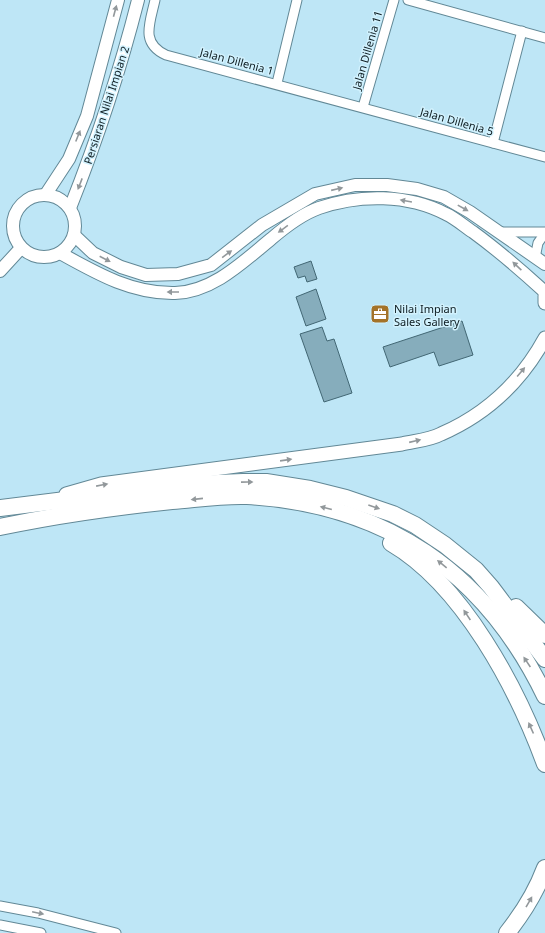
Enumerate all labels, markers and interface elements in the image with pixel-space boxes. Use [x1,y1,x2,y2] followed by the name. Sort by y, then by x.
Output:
[112,5,118,18] one-way arrow
[348,9,385,92] street label: Jalan Dillenia 11
[80,44,132,166] street label: Persiaran Nilai Impian 2
[198,44,275,78] street label: Jalan Dillenia 1
[418,103,495,139] street label: Jalan Dillenia 5
[76,130,82,142] one-way arrow
[76,178,82,190] one-way arrow
[331,185,344,191] one-way arrow
[400,198,412,204] one-way arrow
[457,204,469,211] one-way arrow
[278,225,289,233] one-way arrow
[221,249,232,258] one-way arrow
[99,256,111,262] one-way arrow
[512,262,521,271] one-way arrow
[166,289,179,295] one-way arrow
[394,301,460,329] place label: Nilai Impian Sales Gallery
[369,303,391,325] office icon: Nilai Impian Sales Gallery
[517,367,526,378] one-way arrow
[409,438,421,444] one-way arrow
[280,457,292,463] one-way arrow
[241,479,254,485] one-way arrow
[96,481,108,487] one-way arrow
[191,495,203,502] one-way arrow
[320,505,332,511] one-way arrow
[369,505,381,511] one-way arrow
[437,560,447,568] one-way arrow
[463,609,470,621] one-way arrow
[523,656,531,667] one-way arrow
[528,722,534,733] one-way arrow
[525,896,532,908] one-way arrow
[32,911,44,917] one-way arrow

